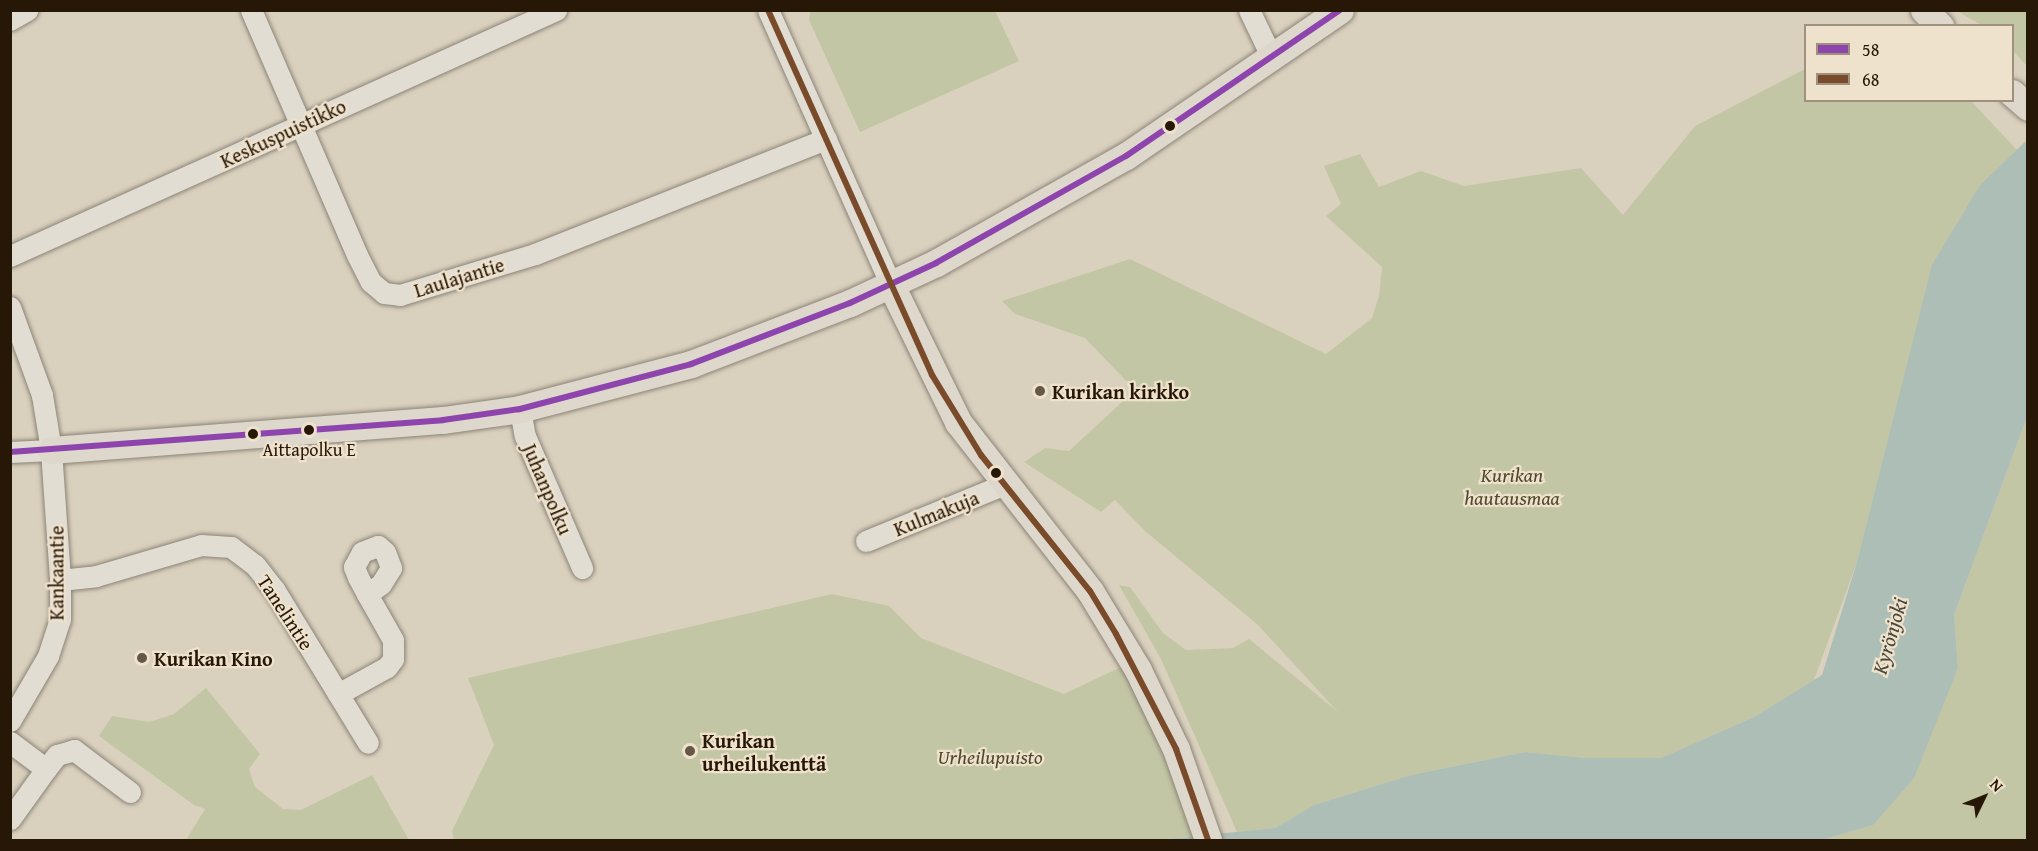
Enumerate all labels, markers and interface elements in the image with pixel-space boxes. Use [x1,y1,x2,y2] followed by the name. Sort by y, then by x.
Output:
[1804,24,2014,102] legend
[1862,36,1879,63] text: 58
[1862,66,1879,93] text: 68
[216,93,350,173] street label: Keskuspuistikko
[1164,120,1176,132] unlabelled marker
[411,252,507,302] street label: Laulajantie
[1052,379,1189,403] place label: Kurikan kirkko
[1033,384,1047,398] marker: Kurikan kirkko
[303,424,315,436] marker: Aittapolku E
[247,428,259,440] unlabelled marker
[262,439,356,461] place label: Aittapolku E
[518,440,578,538] street label: Juhanpolku
[1464,462,1560,509] park label: Kurikan hautausmaa
[990,467,1002,479] unlabelled marker
[890,485,982,541] street label: Kulmakuja
[44,526,68,620] street label: Kankaantie
[253,570,319,654] street label: Tanelintie
[1867,595,1913,677] water label: Kyrönjoki
[154,646,273,670] place label: Kurikan Kino
[135,651,149,665] marker: Kurikan Kino
[702,728,826,775] place label: Kurikan urheilukenttä
[683,744,697,758] marker: Kurikan urheilukenttä
[937,744,1043,768] park label: Urheilupuisto
[1954,767,2014,827] north arrow
[1985,773,2010,797] text: N

